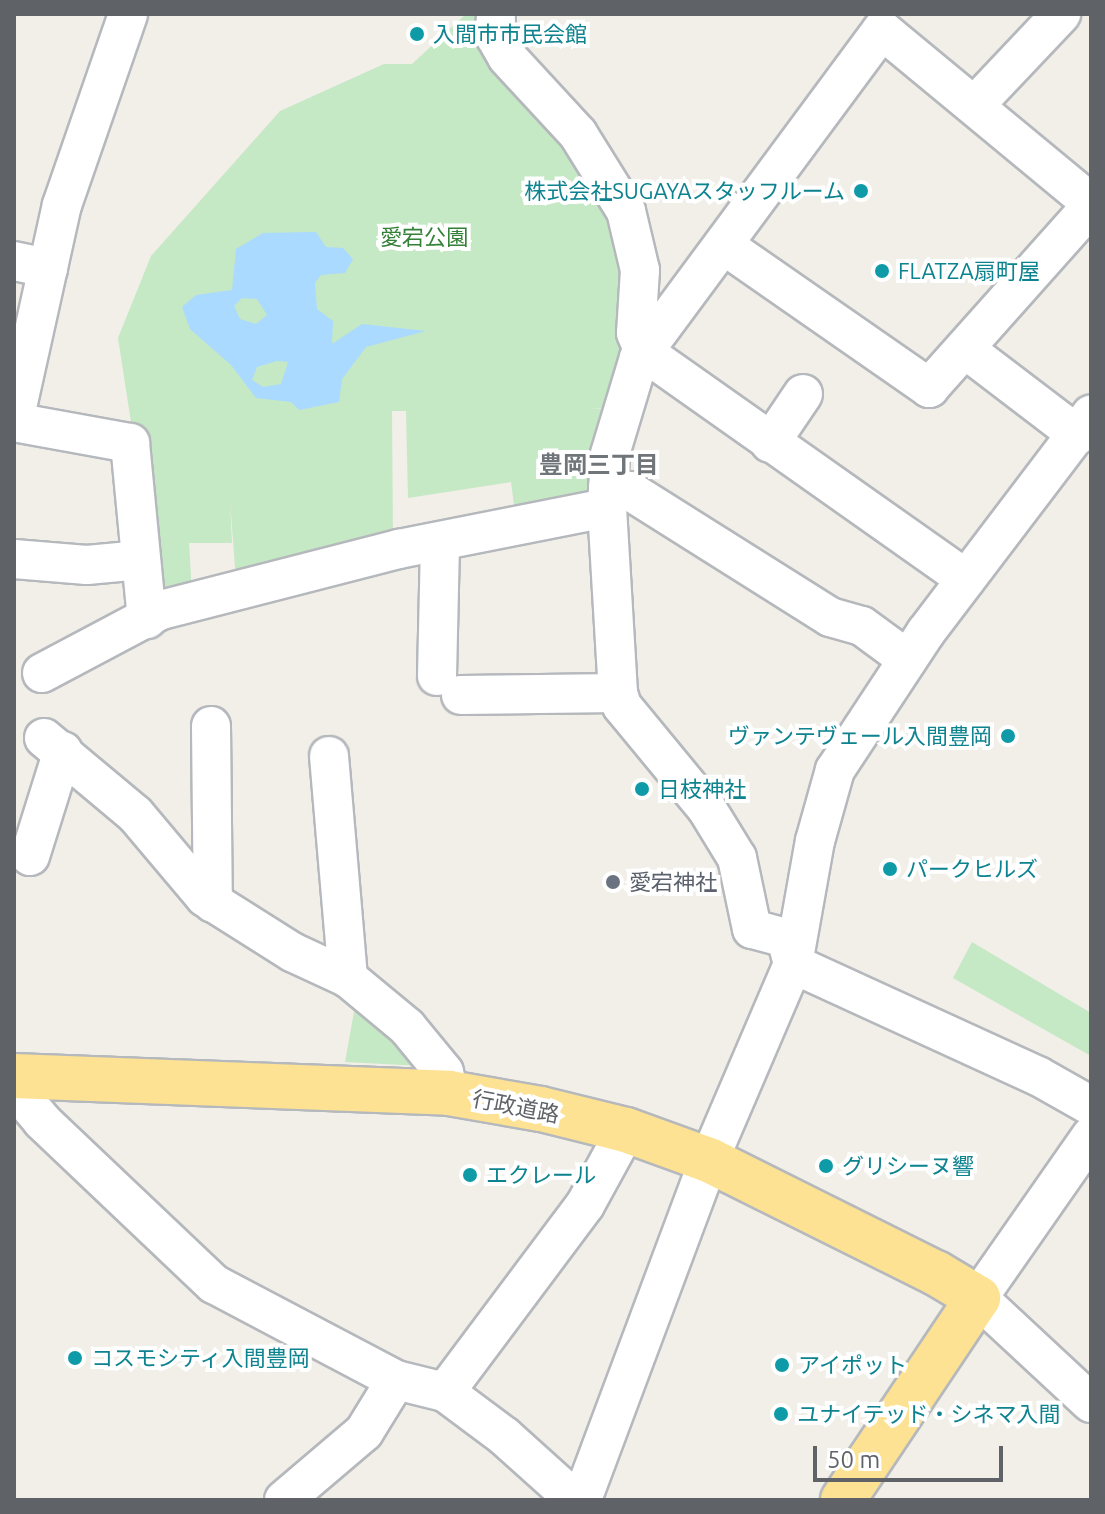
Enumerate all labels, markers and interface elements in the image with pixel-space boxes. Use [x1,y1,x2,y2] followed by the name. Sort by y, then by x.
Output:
[433,21,587,47] place label: 入間市市民会館
[408,25,426,43] marker: 入間市市民会館
[524,178,845,204] place label: 株式会社SUGAYAスタッフルーム
[852,182,870,200] marker: 株式会社SUGAYAスタッフルーム
[380,224,468,250] park label: 愛宕公園
[898,258,1040,284] place label: FLATZA扇町屋
[873,262,891,280] marker: FLATZA扇町屋
[539,451,659,479] district label: 豊岡三丁目
[728,723,992,749] place label: ヴァンテヴェール入間豊岡
[999,727,1017,745] marker: ヴァンテヴェール入間豊岡
[658,776,746,802] place label: 日枝神社
[633,780,651,798] marker: 日枝神社
[906,856,1038,882] place label: パークヒルズ
[881,860,899,878] marker: パークヒルズ
[629,869,717,895] place label: 愛宕神社
[604,873,622,891] marker: 愛宕神社
[470,1085,562,1127] street label: 行政道路
[842,1153,974,1179] place label: グリシーヌ響
[817,1157,835,1175] marker: グリシーヌ響
[486,1162,596,1188] place label: エクレール
[461,1166,479,1184] marker: エクレール
[91,1345,311,1371] place label: コスモシティ入間豊岡
[66,1349,84,1367] marker: コスモシティ入間豊岡
[798,1352,908,1378] place label: アイポット
[773,1356,791,1374] marker: アイポット
[797,1401,1061,1427] place label: ユナイテッド・シネマ入間
[772,1405,790,1423] marker: ユナイテッド・シネマ入間
[817,1430,1007,1480] scale bar
[827,1446,880,1473] text: 50 m

